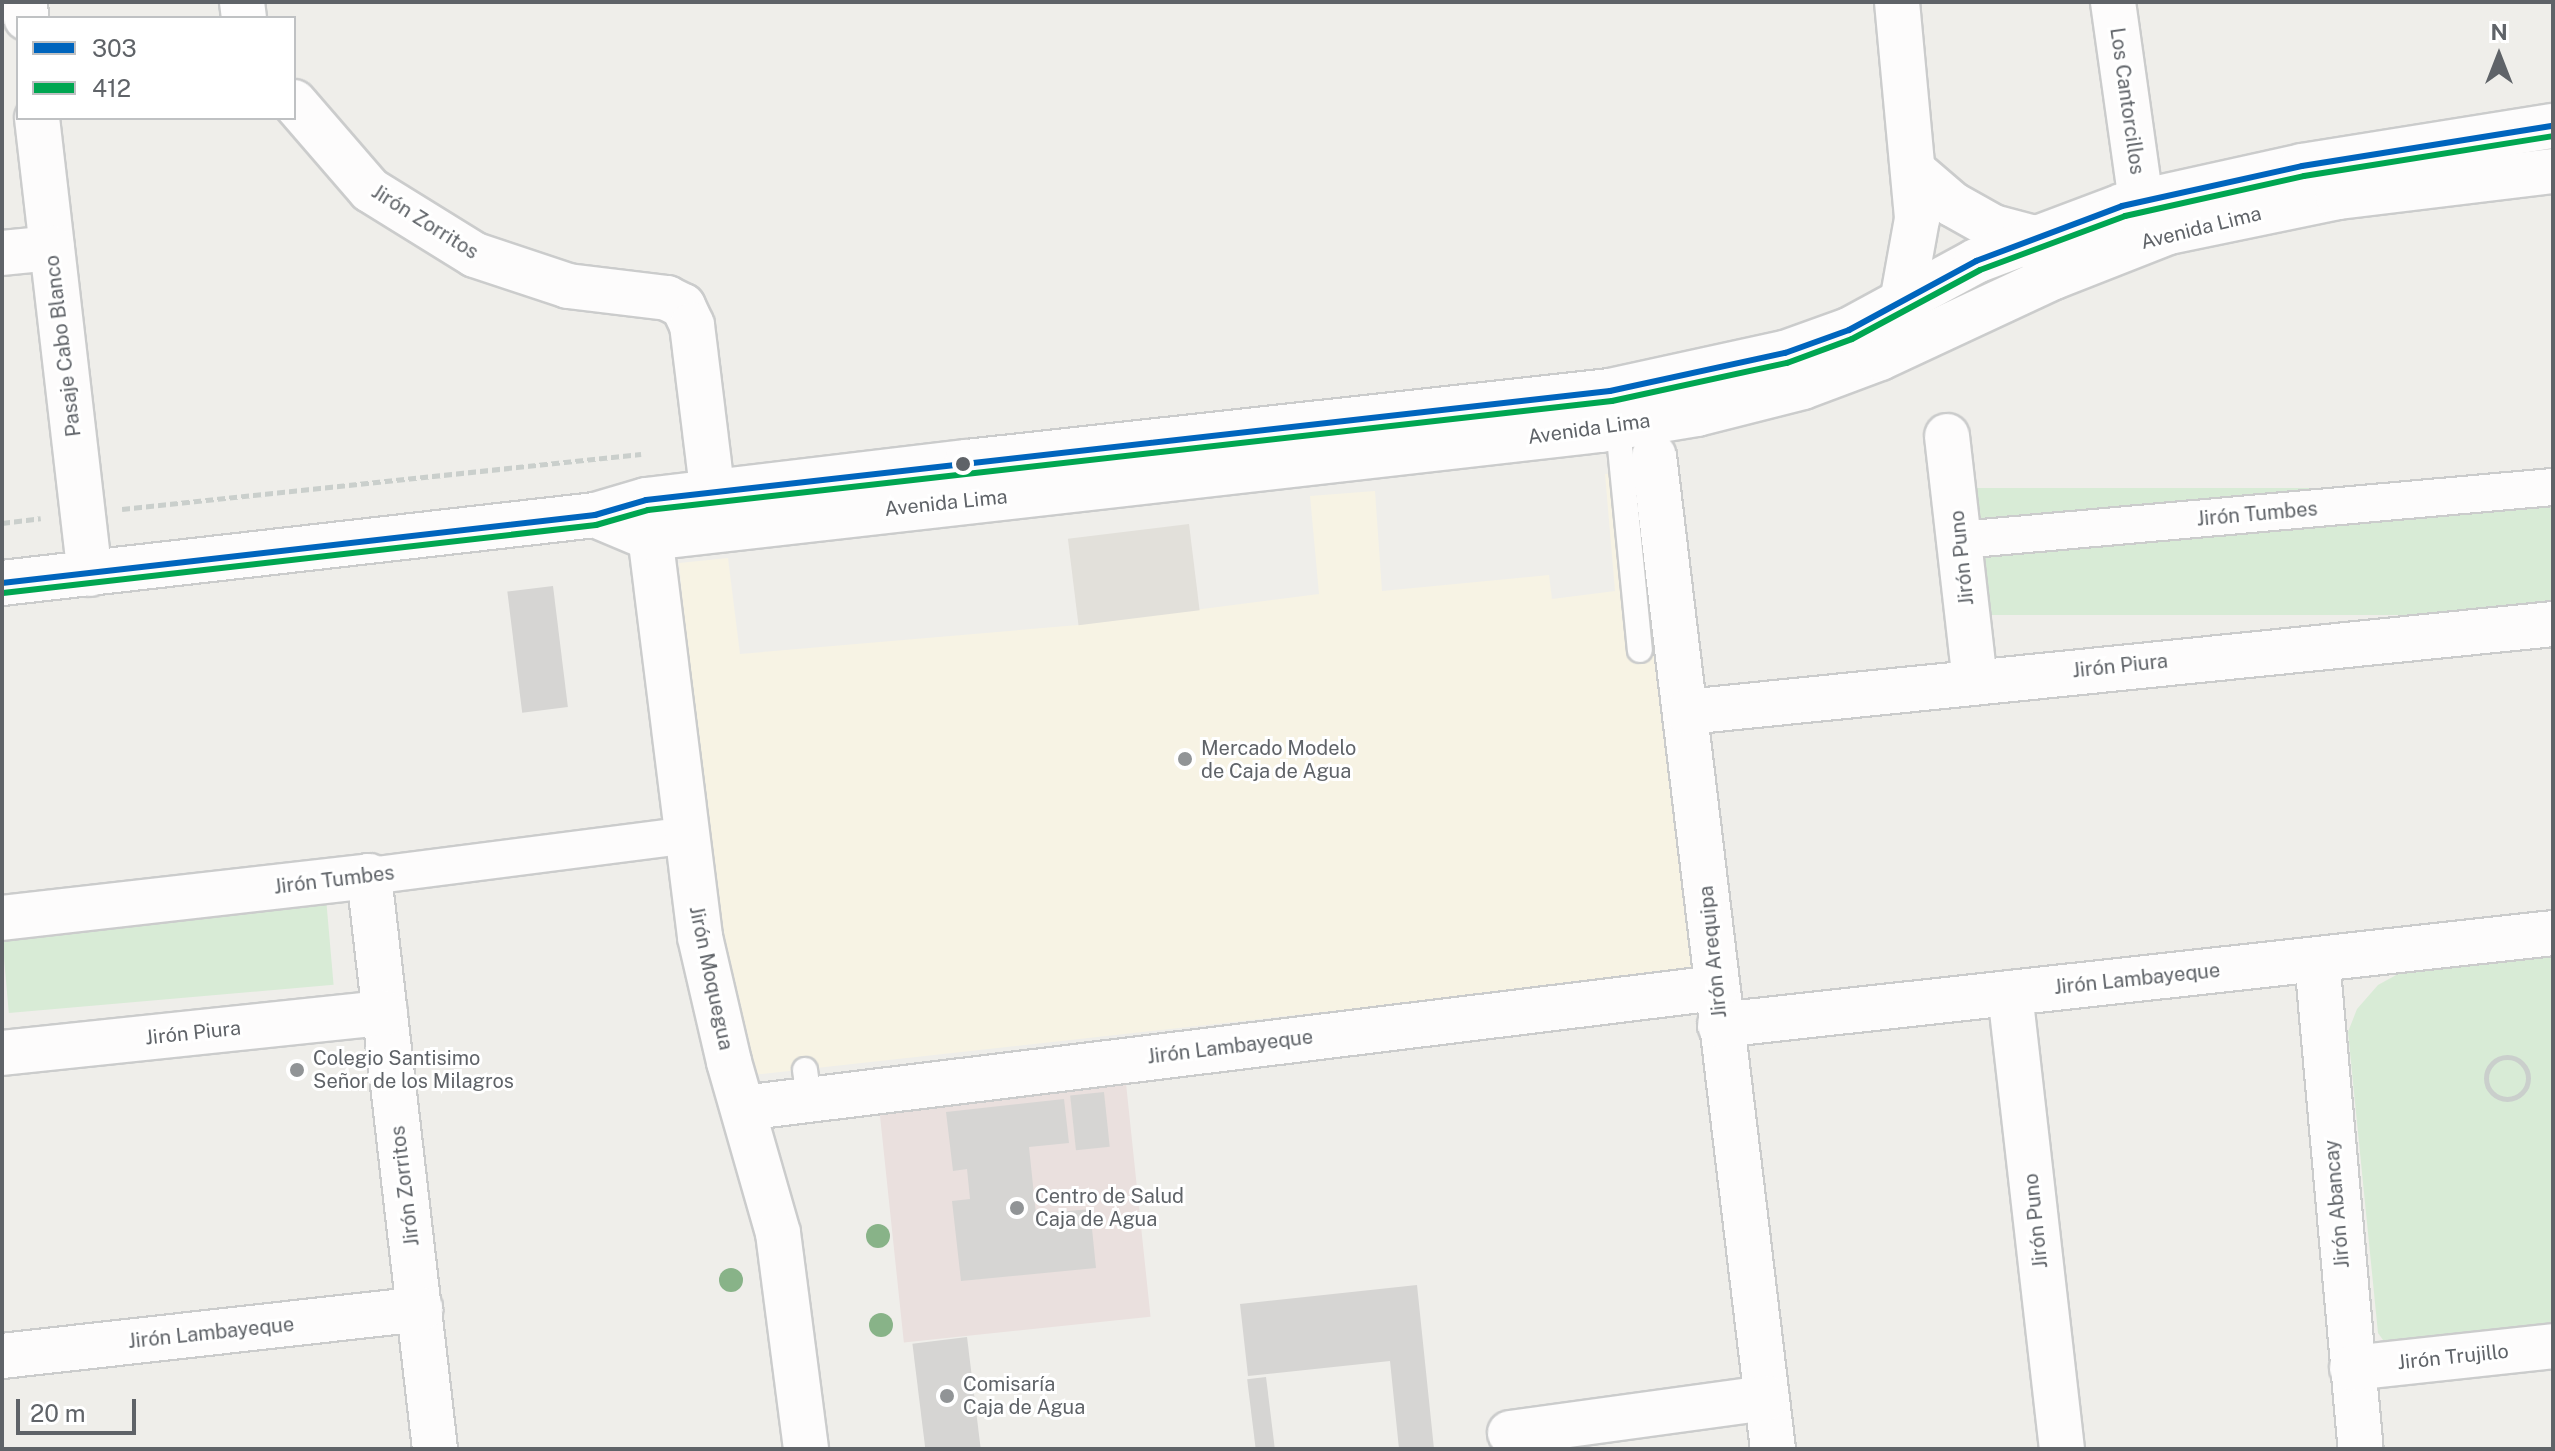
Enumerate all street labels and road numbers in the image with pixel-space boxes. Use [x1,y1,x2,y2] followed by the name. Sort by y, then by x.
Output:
[2105,26,2149,176] street label: Los Cantorcillos
[367,180,483,264] street label: Jirón Zorritos
[2138,201,2264,255] street label: Avenida Lima
[40,254,86,438] street label: Pasaje Cabo Blanco
[1526,409,1652,449] street label: Avenida Lima
[883,485,1009,521] street label: Avenida Lima
[2196,497,2318,531] street label: Jirón Tumbes
[1945,509,1979,607] street label: Jirón Puno
[2071,649,2169,683] street label: Jirón Piura
[272,861,396,899] street label: Jirón Tumbes
[1694,885,1732,1019] street label: Jirón Arequipa
[684,904,738,1052] street label: Jirón Moquegua
[2053,958,2221,1000] street label: Jirón Lambayeque
[144,1016,242,1050] street label: Jirón Piura
[1146,1025,1314,1069] street label: Jirón Lambayeque
[386,1124,424,1248] street label: Jirón Zorritos
[2319,1139,2355,1269] street label: Jirón Abancay
[2019,1172,2053,1270] street label: Jirón Puno
[127,1312,295,1354] street label: Jirón Lambayeque
[2396,1339,2510,1375] street label: Jirón Trujillo

